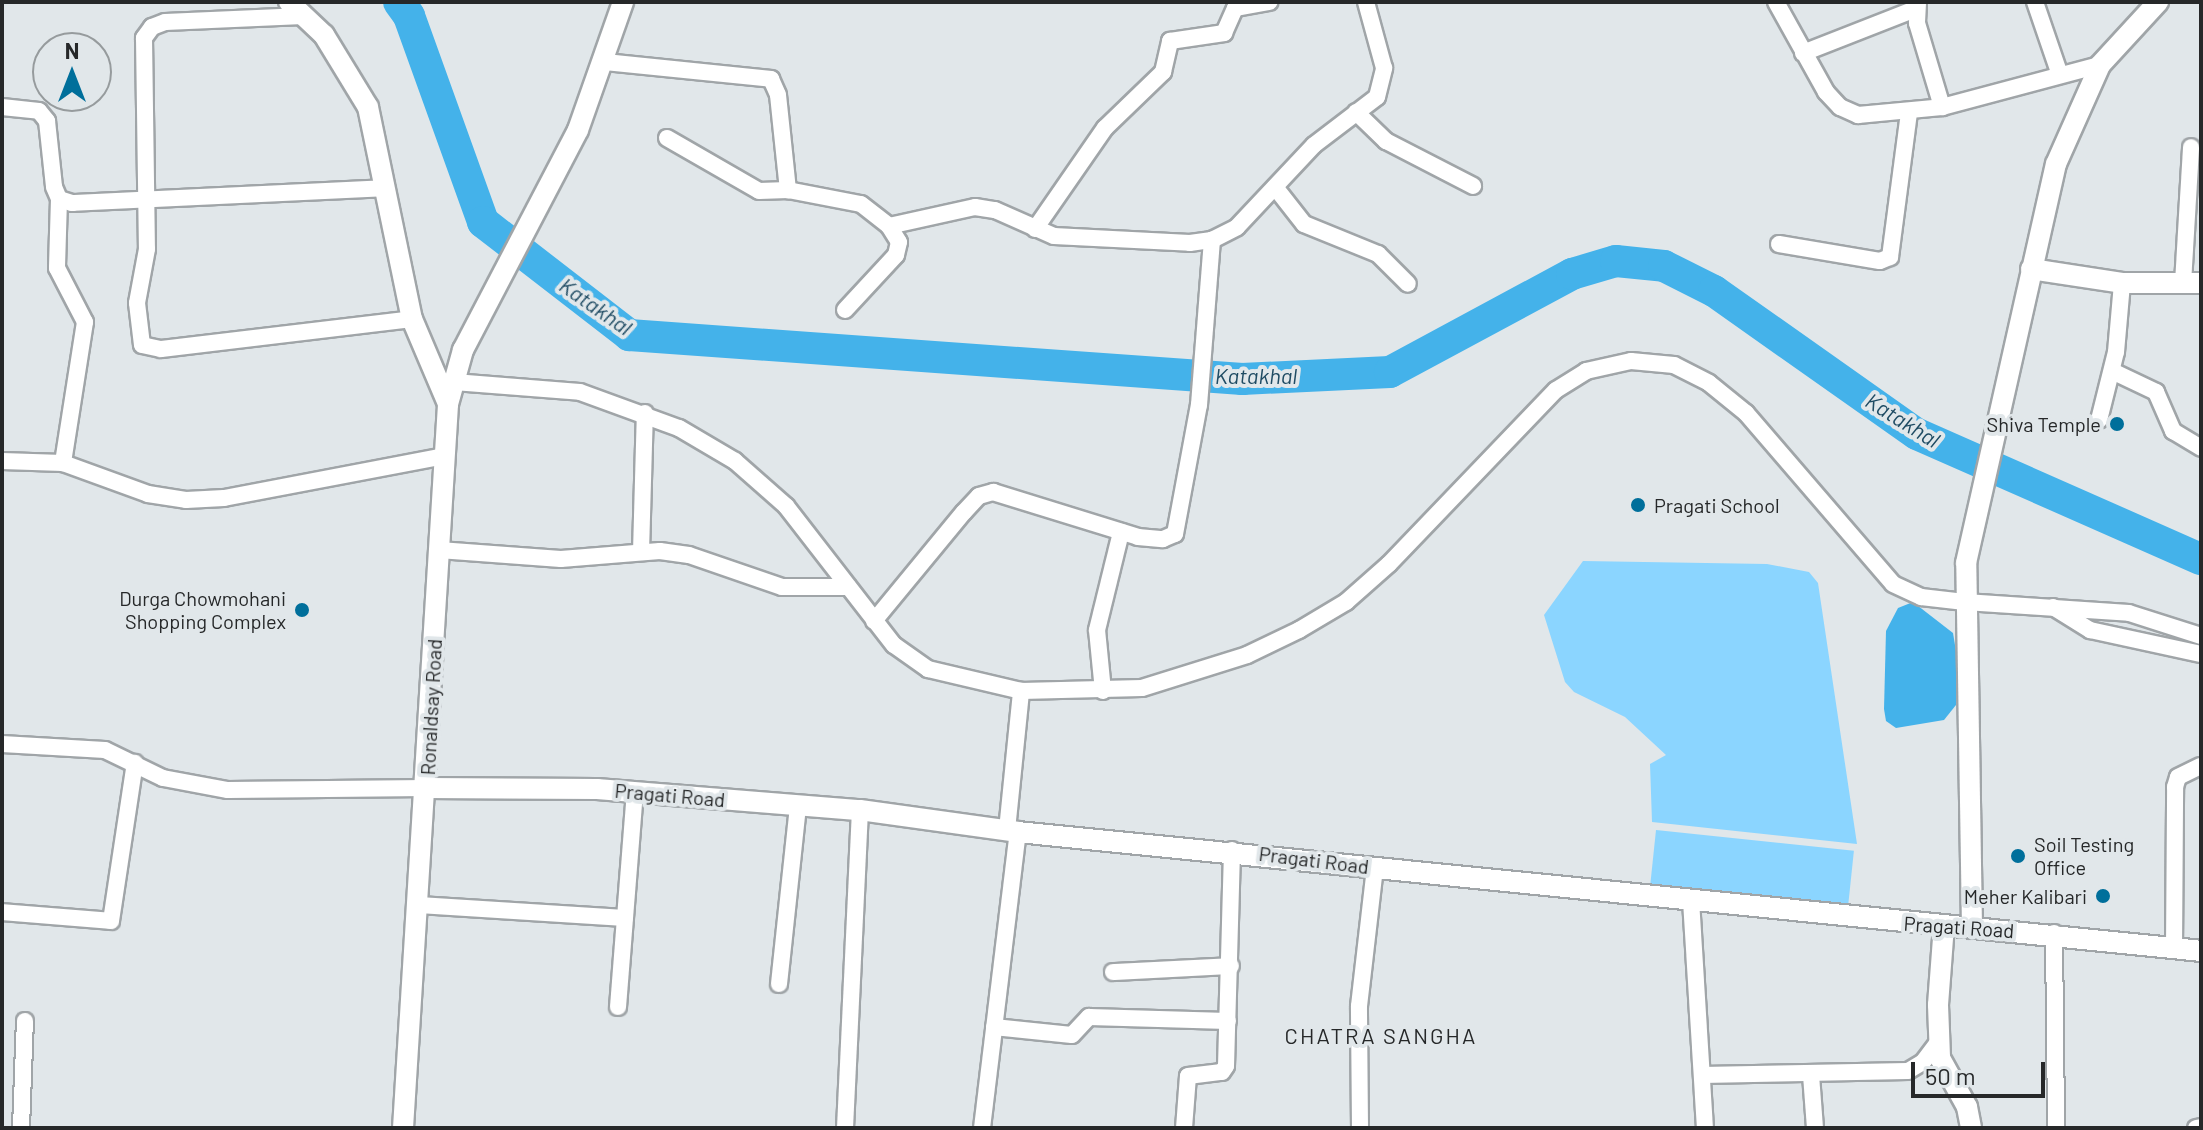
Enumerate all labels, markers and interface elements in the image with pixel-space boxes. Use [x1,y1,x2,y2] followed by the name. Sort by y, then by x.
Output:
[32,32,112,112] north arrow
[65,37,79,63] text: N
[555,272,637,340] water label: Katakhal
[1215,363,1297,389] water label: Katakhal
[1861,387,1945,453] water label: Katakhal
[1986,412,2101,436] place label: Shiva Temple
[2108,415,2126,433] marker: Shiva Temple
[1654,493,1780,517] place label: Pragati School
[1629,496,1647,514] marker: Pragati School
[119,586,286,633] place label: Durga Chowmohani Shopping Complex
[293,601,311,619] marker: Durga Chowmohani Shopping Complex
[415,638,447,776] street label: Ronaldsay Road
[614,778,726,812] street label: Pragati Road
[2034,832,2134,879] place label: Soil Testing Office
[1258,841,1370,879] street label: Pragati Road
[2009,847,2027,865] marker: Soil Testing Office
[1964,884,2087,908] place label: Meher Kalibari
[2094,887,2112,905] marker: Meher Kalibari
[1903,911,2015,943] street label: Pragati Road
[1285,1023,1477,1049] district label: CHATRA SANGHA
[1915,1046,2049,1096] scale bar
[1925,1061,1976,1090] text: 50 m

